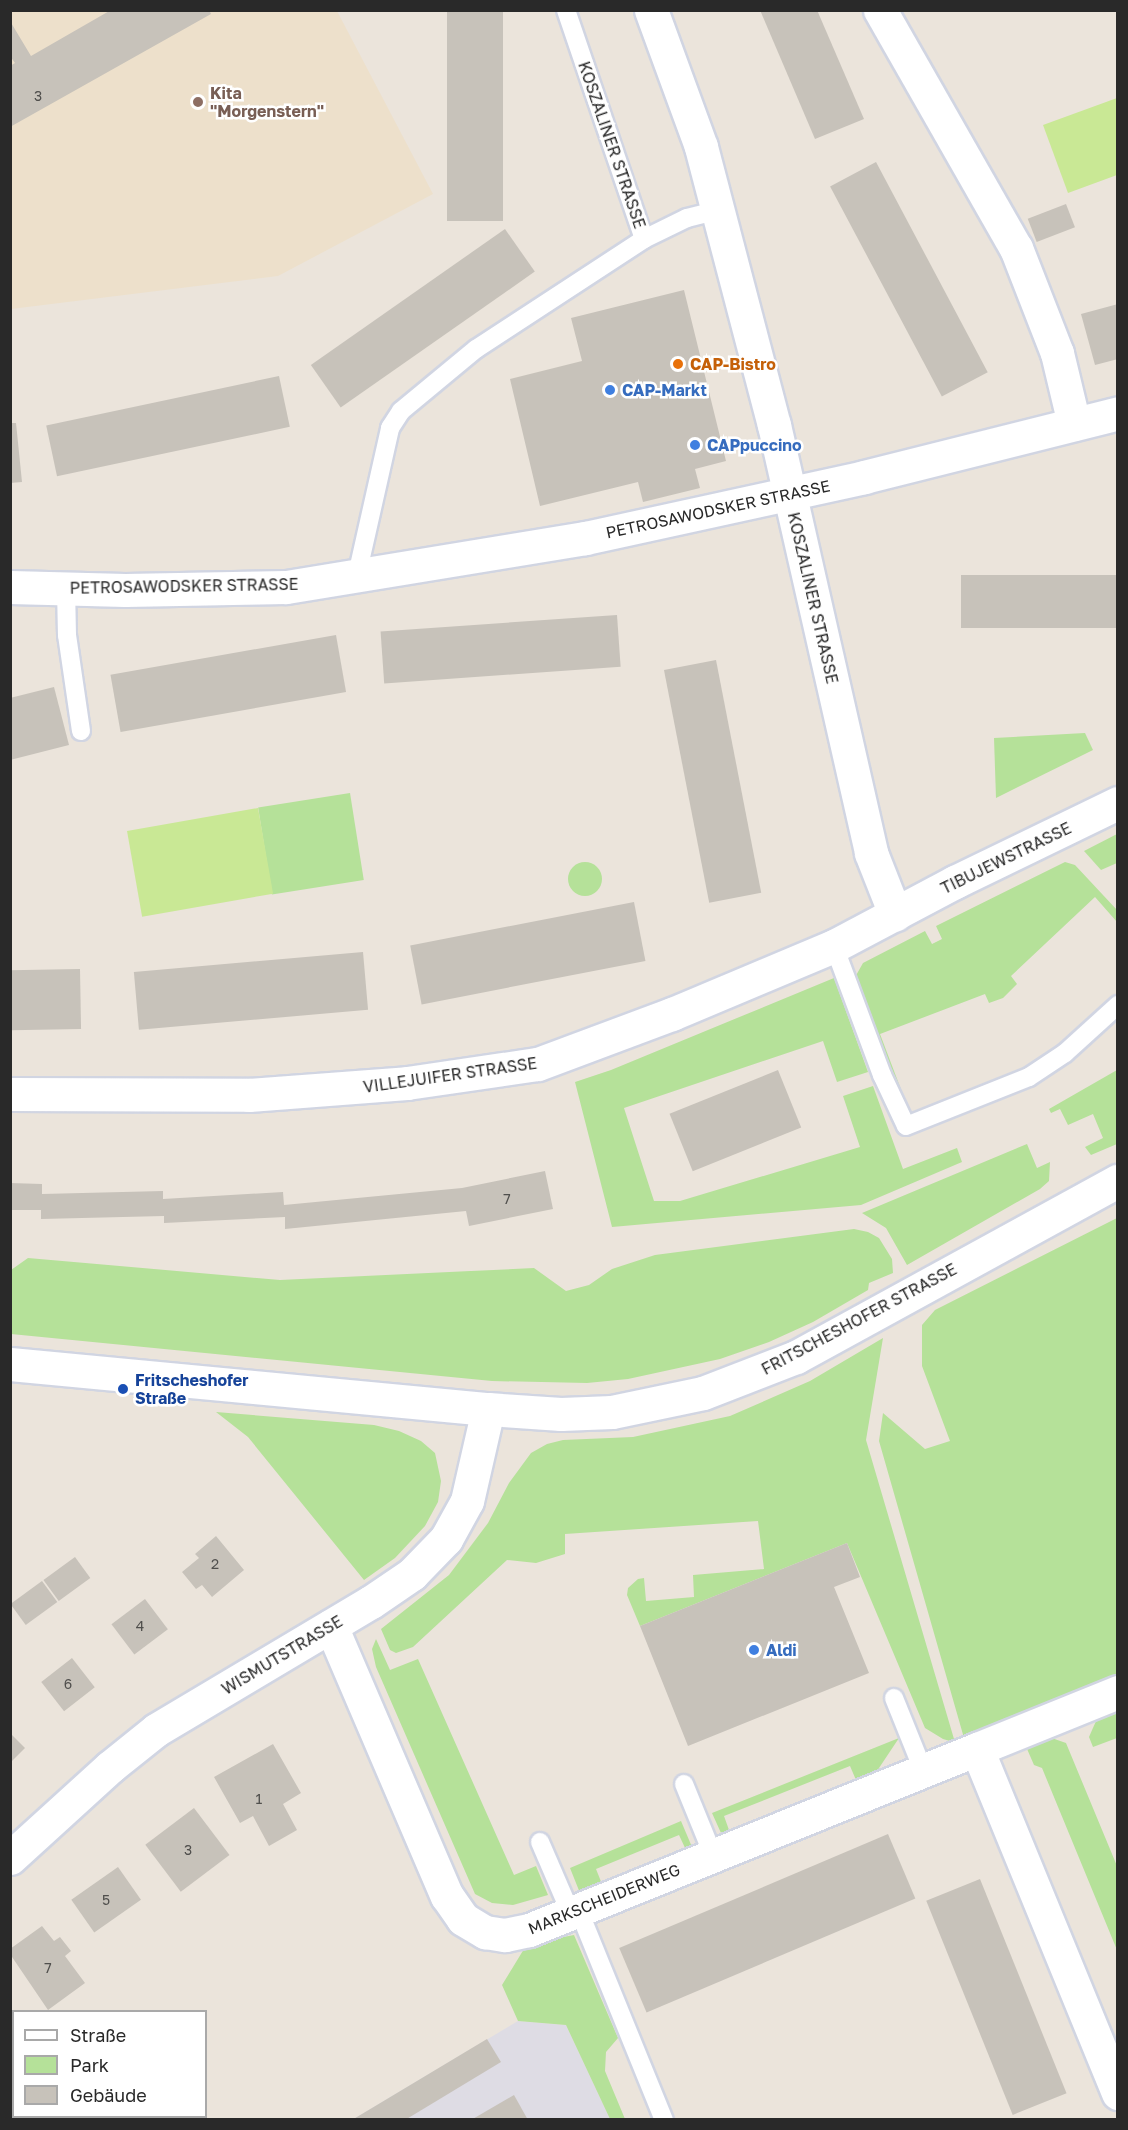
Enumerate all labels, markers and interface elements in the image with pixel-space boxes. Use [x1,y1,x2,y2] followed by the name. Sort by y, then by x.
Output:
[574,59,650,231] street label: KOSZALINER STRASSE
[210,83,324,121] place label: Kita "Morgenstern"
[34,88,42,104] house number: 3
[191,95,205,109] marker: Kita "Morgenstern"
[690,354,776,374] place label: CAP-Bistro
[671,357,685,371] marker: CAP-Bistro
[622,380,707,400] place label: CAP-Markt
[603,383,617,397] marker: CAP-Markt
[707,435,802,455] place label: CAPpuccino
[688,438,702,452] marker: CAPpuccino
[604,476,832,542] street label: PETROSAWODSKER STRASSE
[784,510,842,686] street label: KOSZALINER STRASSE
[69,574,299,598] street label: PETROSAWODSKER STRASSE
[938,818,1074,898] street label: TIBUJEWSTRASSE
[362,1053,538,1097] street label: VILLEJUIFER STRASSE
[503,1191,511,1207] house number: 7
[758,1259,960,1379] street label: FRITSCHESHOFER STRASSE
[135,1370,248,1408] place label: Fritscheshofer Straße
[116,1382,130,1396] marker: Fritscheshofer Straße
[211,1556,219,1572] house number: 2
[218,1611,346,1699] street label: WISMUTSTRASSE
[136,1618,144,1634] house number: 4
[766,1640,797,1660] place label: Aldi
[747,1643,761,1657] marker: Aldi
[64,1676,72,1692] house number: 6
[256,1791,262,1807] house number: 1
[184,1842,192,1858] house number: 3
[525,1860,683,1938] street label: MARKSCHEIDERWEG
[102,1892,110,1908] house number: 5
[44,1960,52,1976] house number: 7
[12,2010,207,2118] legend
[70,2024,126,2046] text: Straße
[70,2054,109,2076] text: Park
[70,2084,147,2106] text: Gebäude

